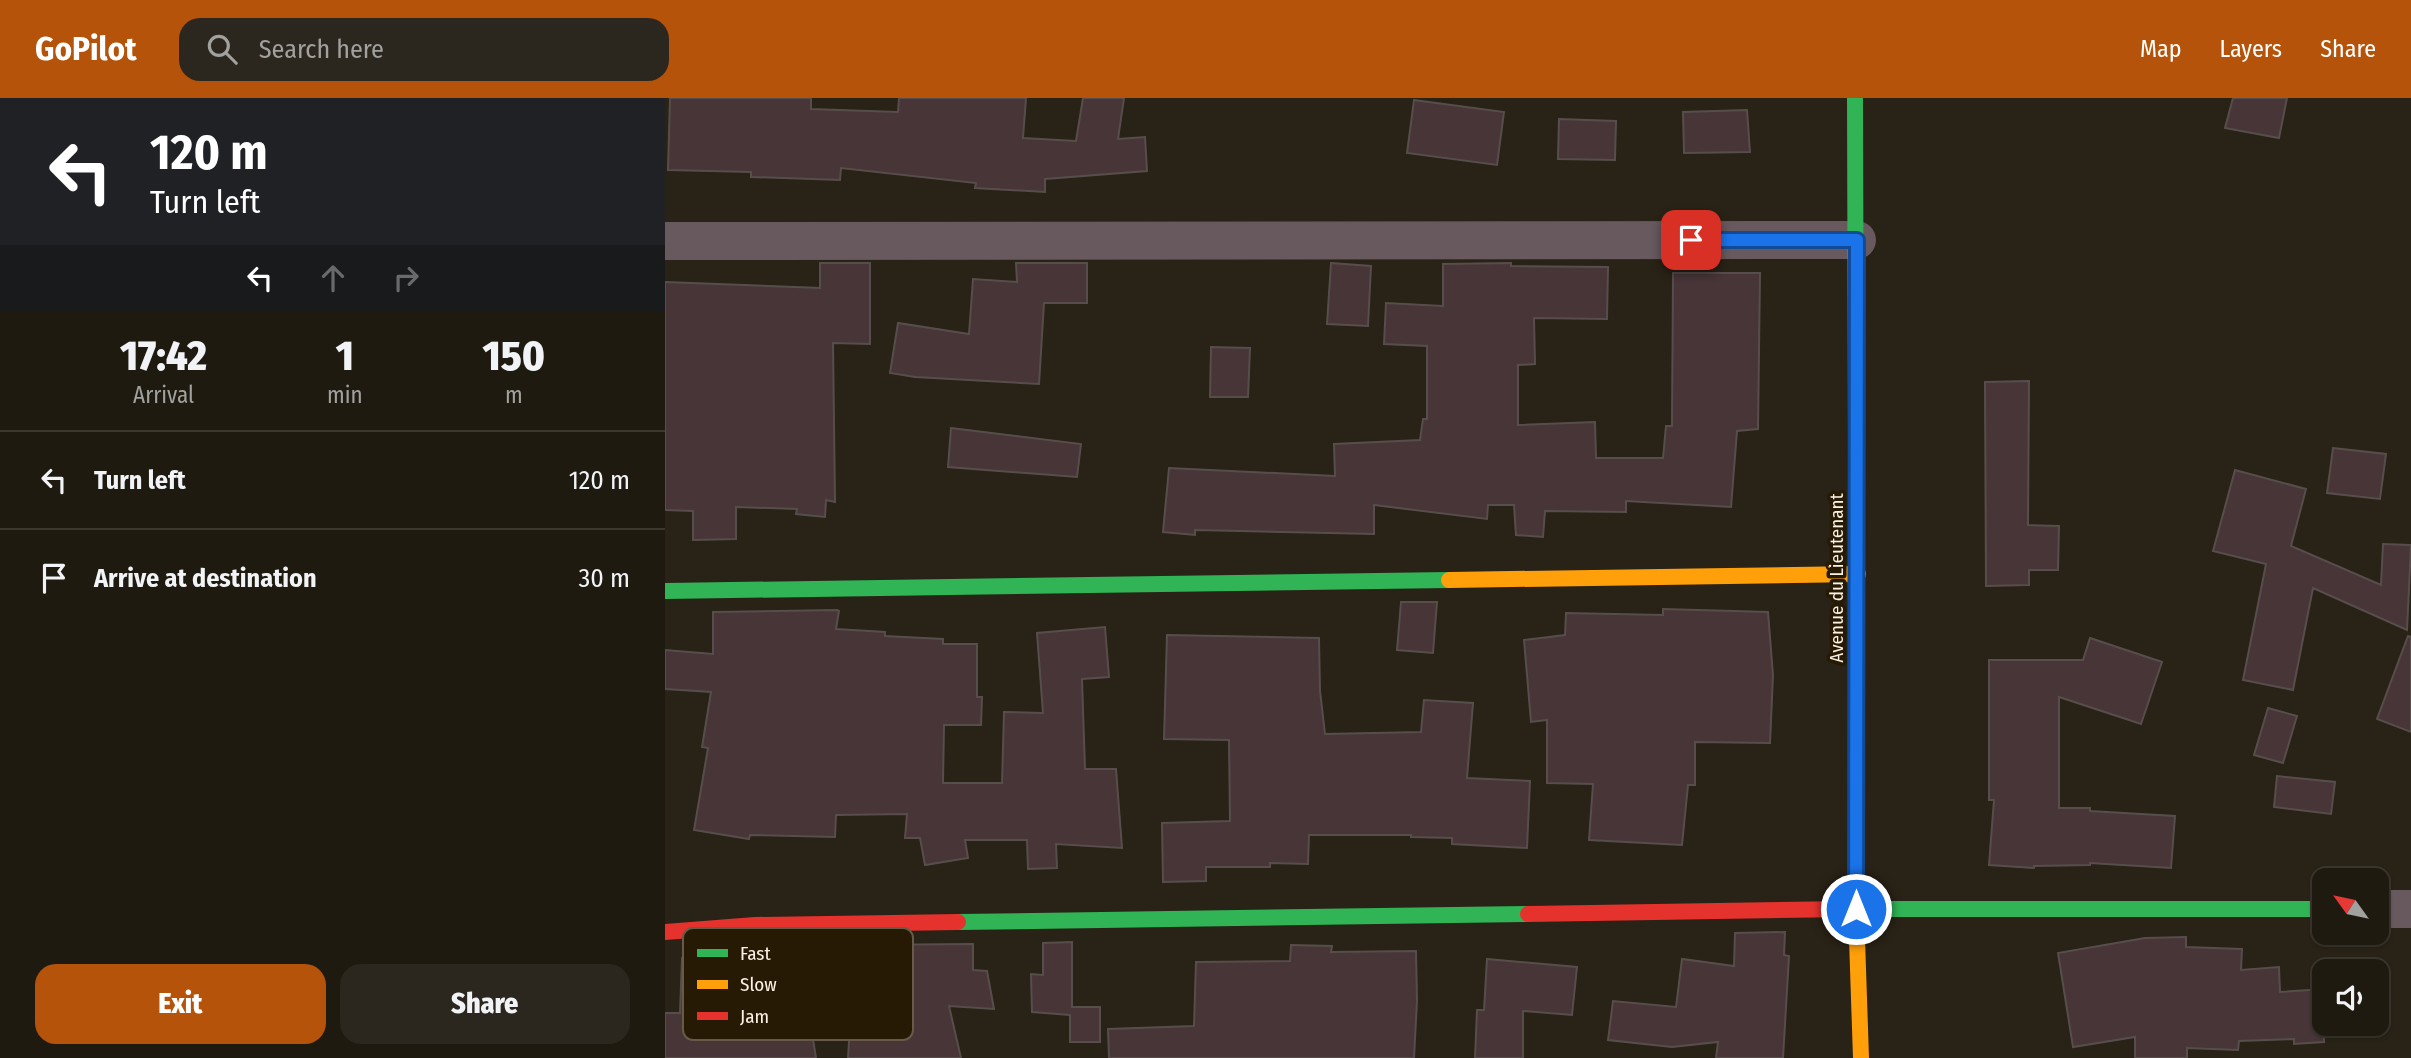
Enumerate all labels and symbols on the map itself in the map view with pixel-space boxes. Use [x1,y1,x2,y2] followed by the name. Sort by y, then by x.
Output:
[1661,210,1721,270] pin
[1825,492,1848,663] street label: Avenue du Lieutenant
[2312,868,2389,945] north arrow
[1819,872,1893,946] position arrow
[683,928,913,1040] legend
[740,942,771,965] text: Fast
[740,973,777,996] text: Slow
[740,1005,769,1028] text: Jam

